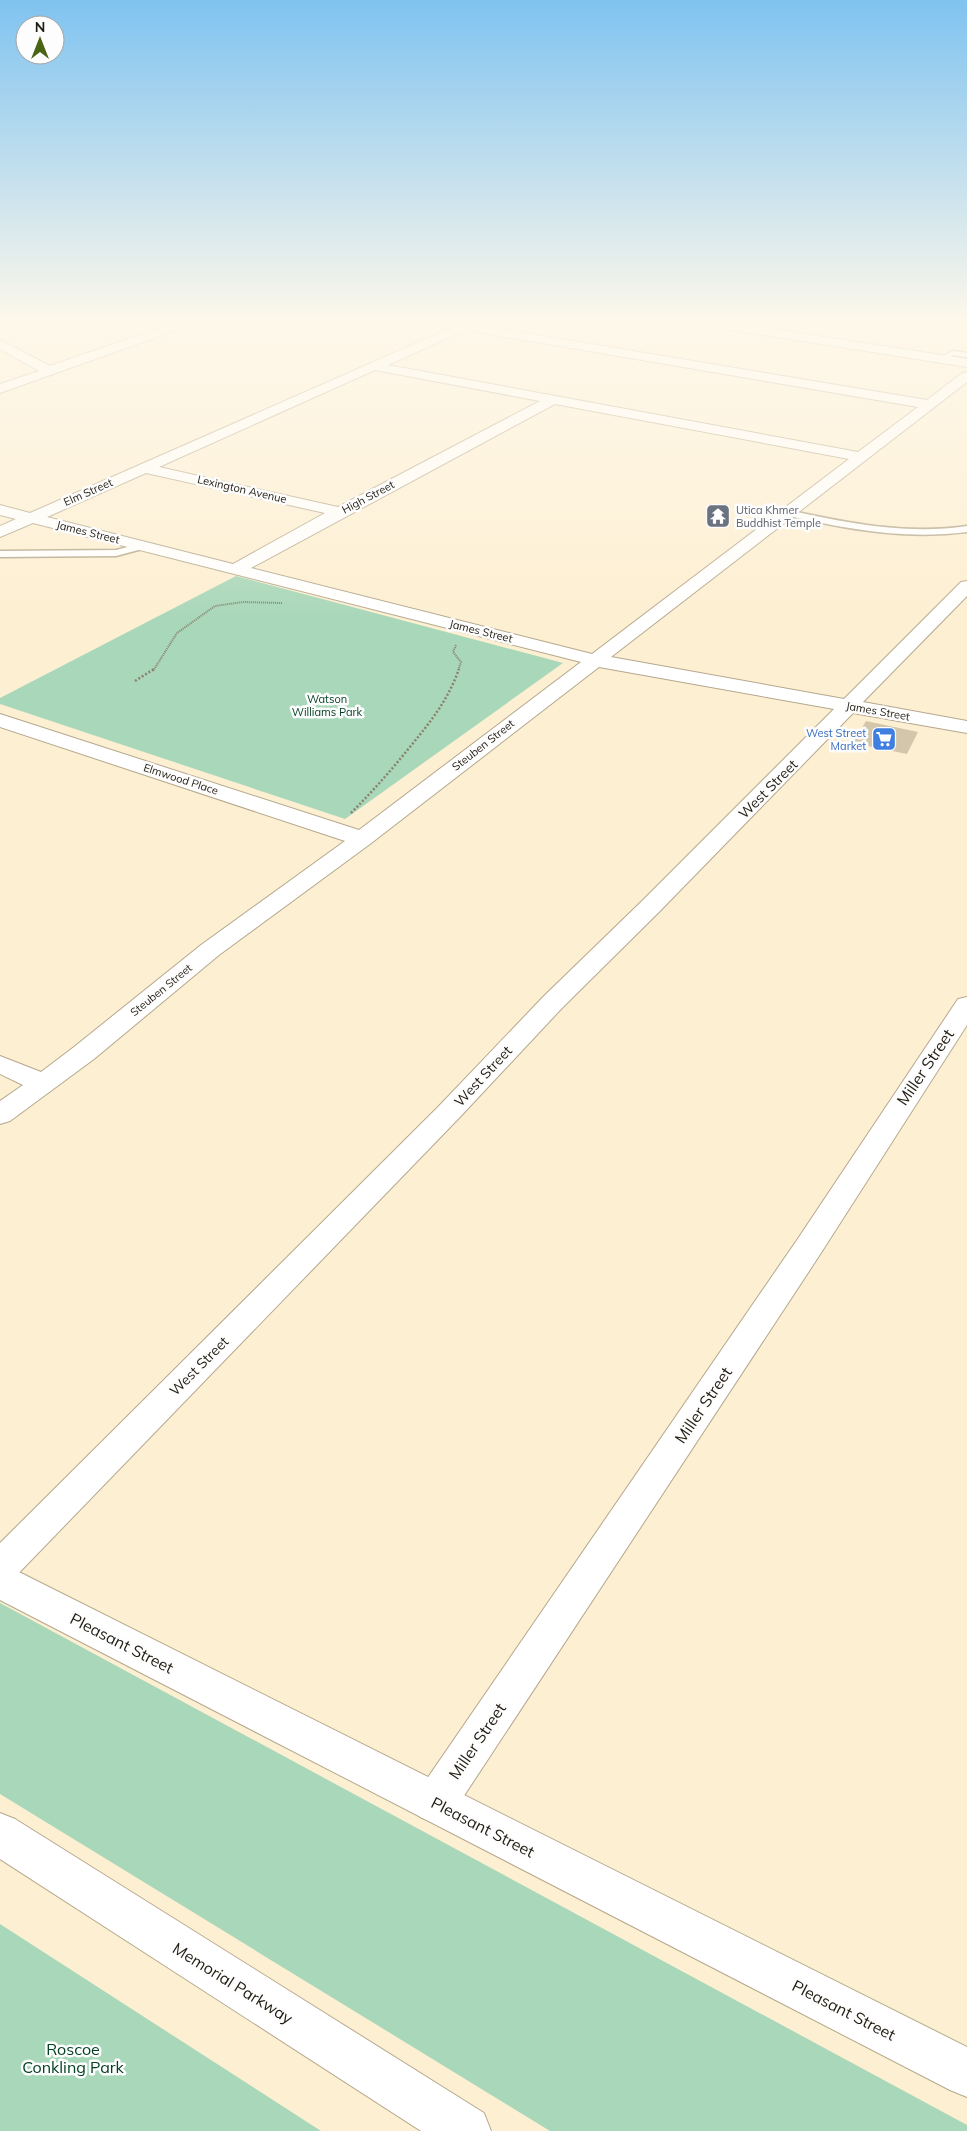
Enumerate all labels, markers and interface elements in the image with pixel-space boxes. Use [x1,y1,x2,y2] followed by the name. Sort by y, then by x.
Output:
[15,15,65,65] north arrow
[35,18,45,36] text: N
[196,472,288,506] street label: Lexington Avenue
[61,475,115,509] street label: Elm Street
[339,477,397,517] street label: High Street
[705,503,731,529] temple icon: Utica Khmer Buddhist Temple
[736,503,821,530] place label: Utica Khmer Buddhist Temple
[55,517,121,547] street label: James Street
[448,616,514,646] street label: James Street
[292,692,363,719] park label: Watson Williams Park
[845,698,911,724] street label: James Street
[449,716,517,774] street label: Steuben Street
[806,726,866,753] place label: West Street Market
[871,726,897,752] supermarket icon: West Street Market
[735,756,801,822] street label: West Street
[142,760,220,798] street label: Elmwood Place
[127,961,195,1019] street label: Steuben Street
[892,1025,958,1109] street label: Miller Street
[450,1042,516,1110] street label: West Street
[166,1333,232,1399] street label: West Street
[670,1363,736,1447] street label: Miller Street
[67,1608,177,1678] street label: Pleasant Street
[444,1699,510,1783] street label: Miller Street
[428,1792,538,1862] street label: Pleasant Street
[169,1938,297,2028] street label: Memorial Parkway
[789,1975,899,2045] street label: Pleasant Street
[22,2039,125,2077] park label: Roscoe Conkling Park

